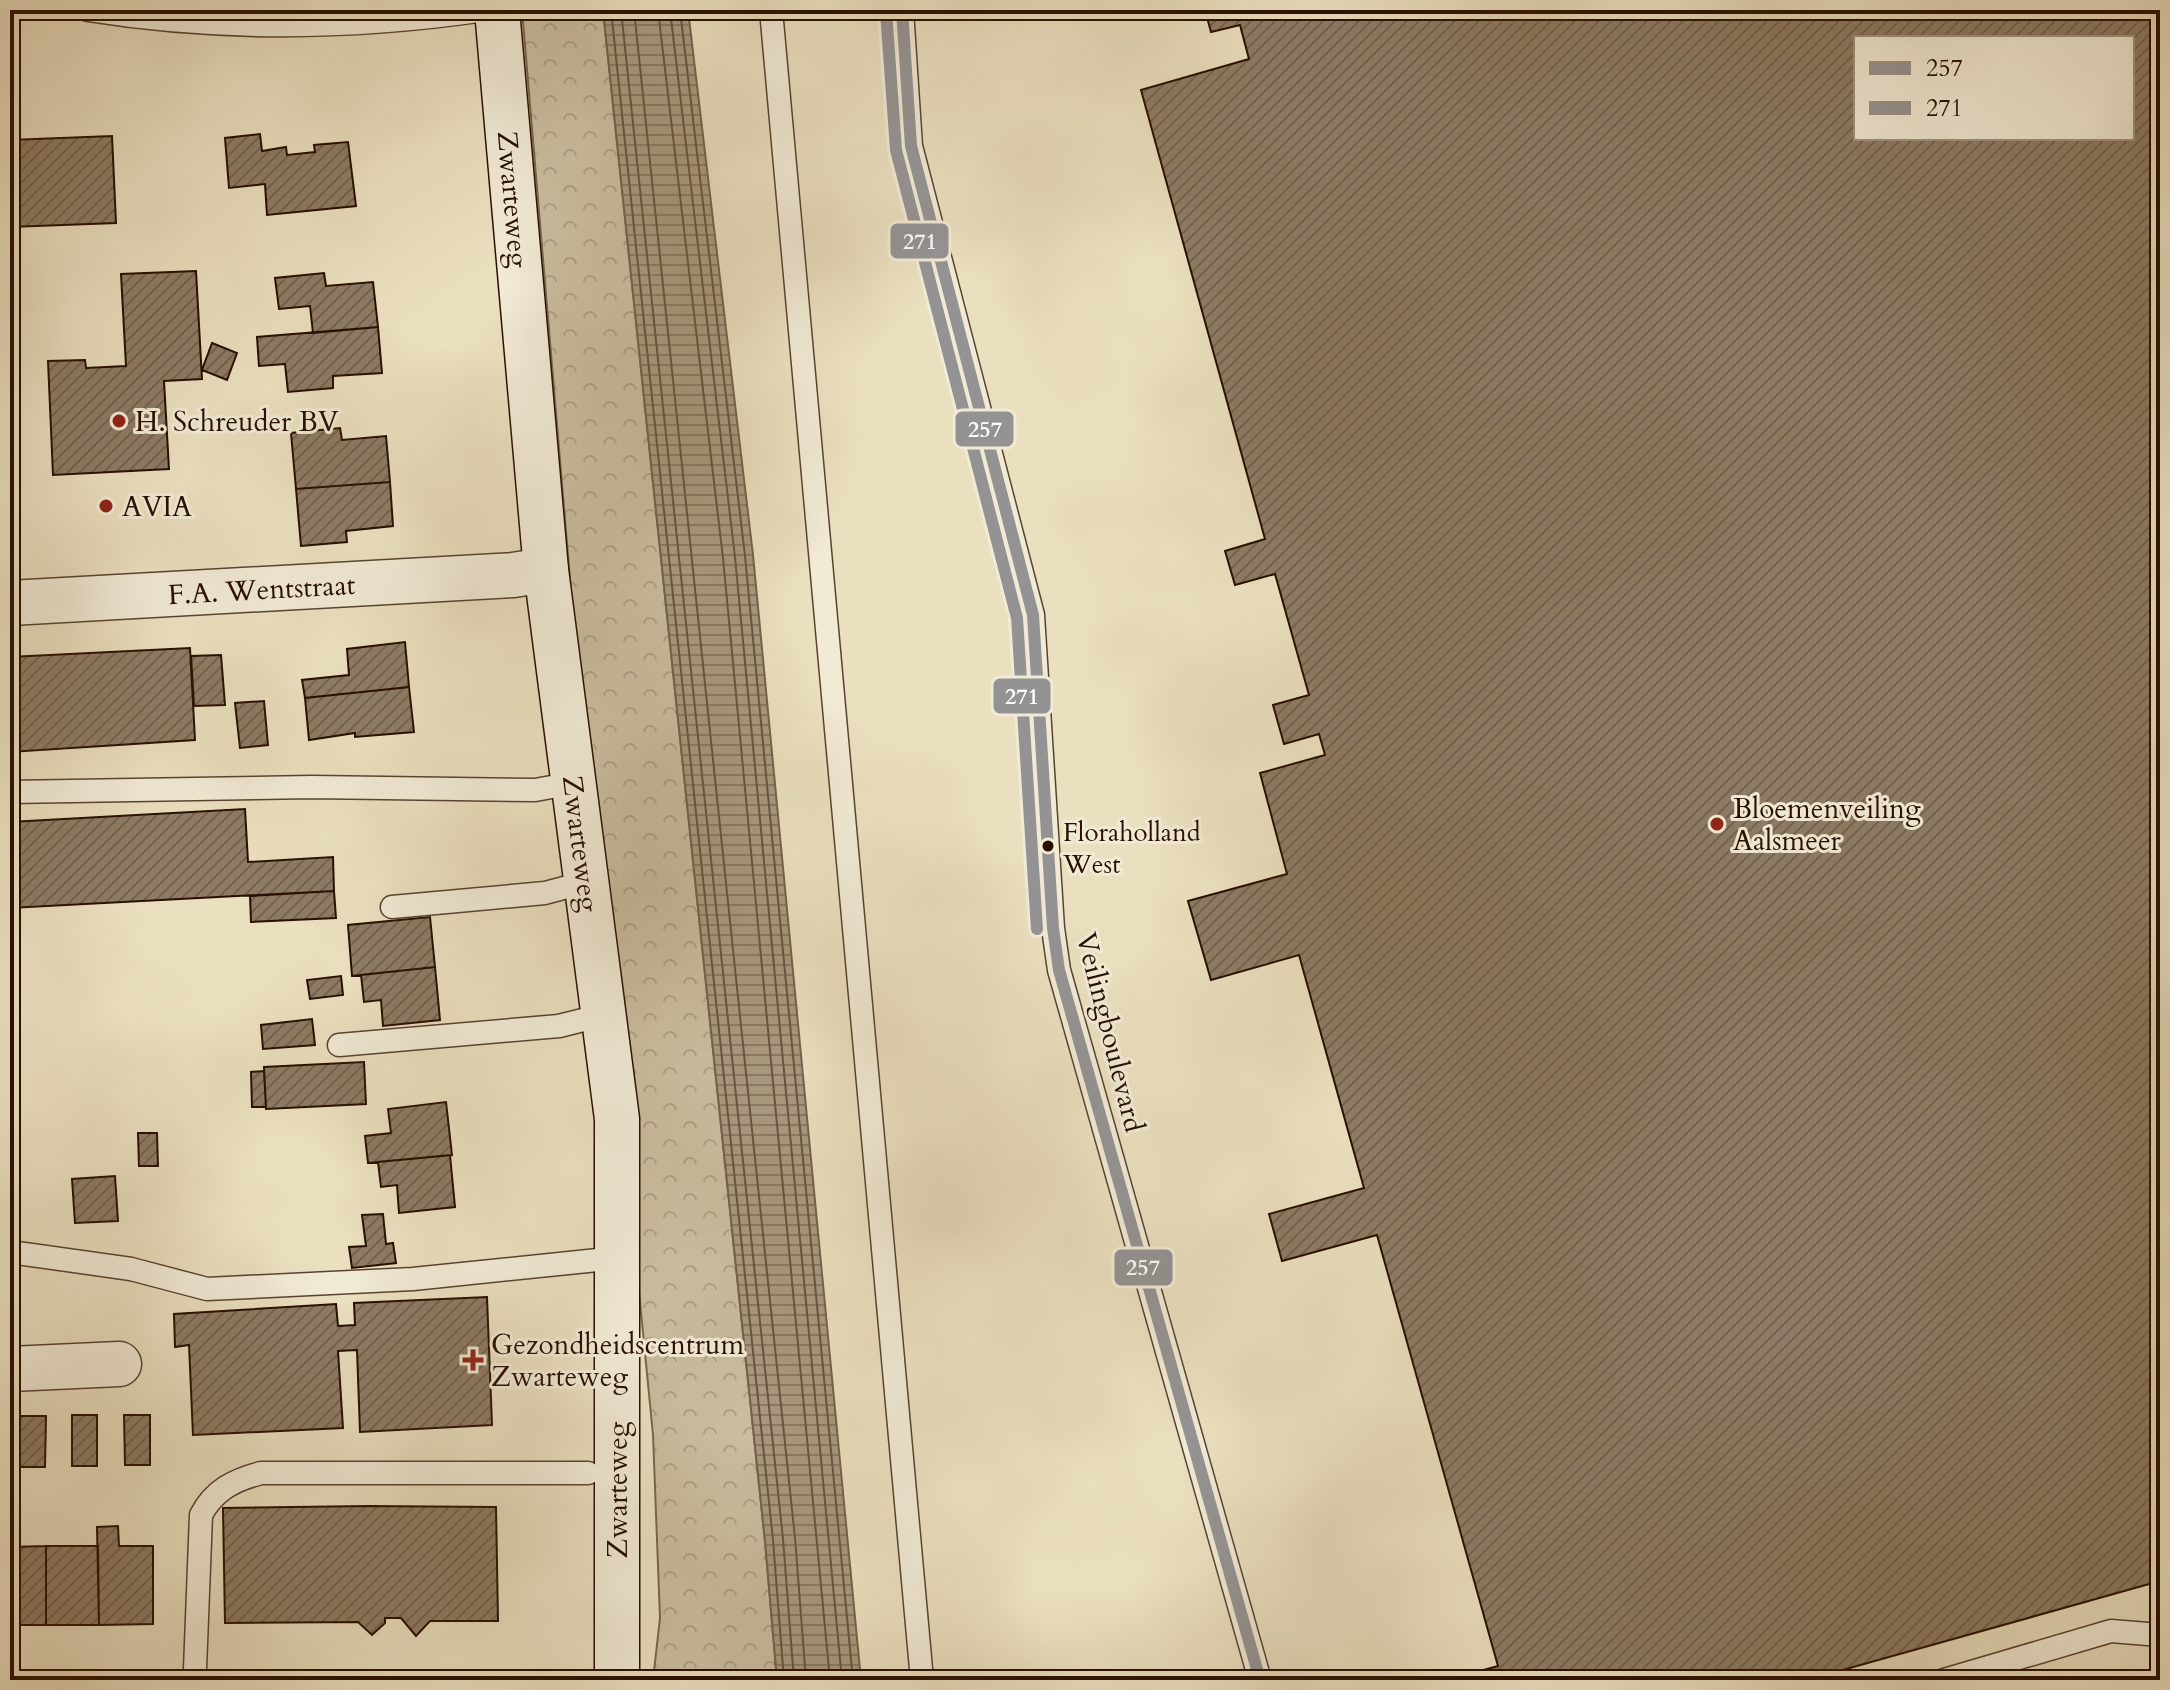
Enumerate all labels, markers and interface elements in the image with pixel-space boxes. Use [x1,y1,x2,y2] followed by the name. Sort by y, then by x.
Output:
[1854,36,2134,140] legend
[1926,52,1963,85] text: 257
[1926,92,1963,125] text: 271
[488,129,537,270] street label: Zwarteweg
[889,222,950,260] line badge: 271
[903,227,937,257] text: 271
[135,403,339,441] place label: H. Schreuder BV
[954,410,1015,448] line badge: 257
[110,412,128,430] marker: H. Schreuder BV
[968,415,1002,445] text: 257
[122,488,192,526] place label: AVIA
[97,497,115,515] marker: AVIA
[167,566,357,614] street label: F.A. Wentstraat
[992,677,1052,715] line badge: 271
[1005,682,1039,712] text: 271
[553,773,608,914] street label: Zwarteweg
[1733,790,1921,860] place label: Bloemenveiling Aalsmeer
[1062,815,1201,882] place label: Floraholland West
[1708,815,1726,833] marker: Bloemenveiling Aalsmeer
[1040,838,1056,854] marker: Floraholland West
[1067,928,1153,1136] street label: Veilingboulevard
[1113,1248,1174,1287] line badge: 257
[1126,1253,1160,1283] text: 257
[491,1326,744,1396] place label: Gezondheidscentrum Zwarteweg
[462,1349,484,1371] marker: Gezondheidscentrum Zwarteweg
[599,1421,637,1559] street label: Zwarteweg

